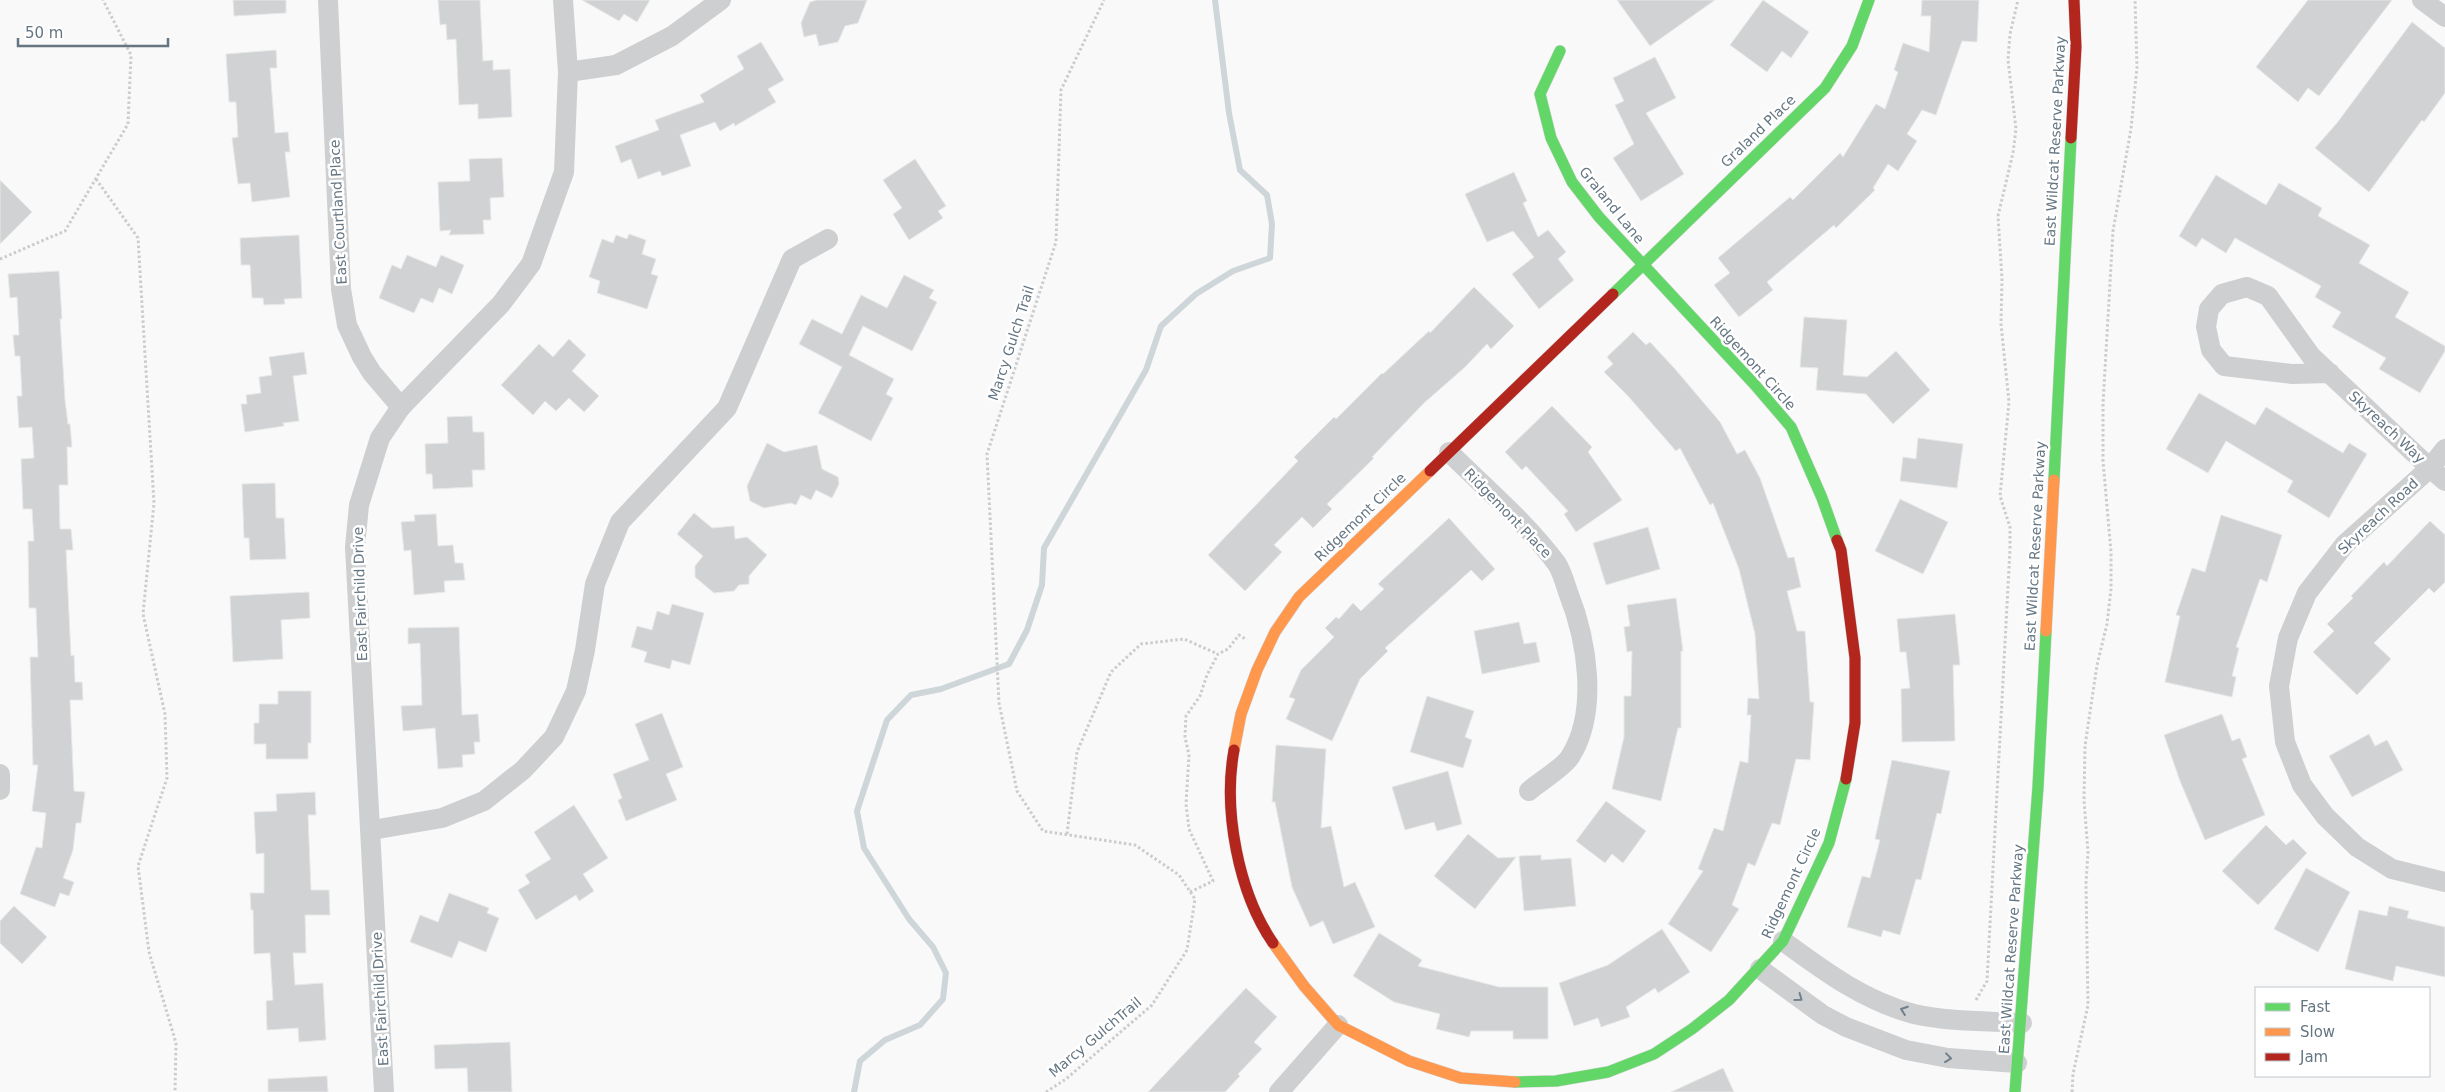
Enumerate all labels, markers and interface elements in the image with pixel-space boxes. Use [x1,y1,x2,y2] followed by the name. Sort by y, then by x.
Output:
[18,15,168,47] scale bar
[25,24,63,42] text: 50 m
[2042,36,2068,246] street label: East Wildcat Reserve Parkway
[1718,92,1798,170] street label: Graland Place
[326,139,350,285] street label: East Courtland Place
[1576,164,1648,246] street label: Graland Lane
[985,284,1037,402] street label: Marcy Gulch Trail
[1707,313,1799,413] street label: Ridgemont Circle
[2346,388,2428,466] street label: Skyreach Way
[2022,441,2048,651] street label: East Wildcat Reserve Parkway
[1461,465,1555,561] street label: Ridgemont Place
[1311,469,1409,565] street label: Ridgemont Circle
[2335,475,2421,557] street label: Skyreach Road
[350,527,370,661] street label: East Fairchild Drive
[1758,825,1824,941] street label: Ridgemont Circle
[1996,844,2026,1054] street label: East Wildcat Reserve Parkway
[368,931,392,1067] street label: East Fairchild Drive
[2255,987,2430,1077] legend
[1793,992,1802,1000] one-way arrow
[1046,994,1144,1080] street label: Marcy GulchTrail
[2300,998,2330,1016] text: Fast
[1900,1006,1909,1016] one-way arrow
[2300,1023,2335,1041] text: Slow
[2299,1048,2328,1066] text: Jam
[1944,1052,1952,1063] one-way arrow

